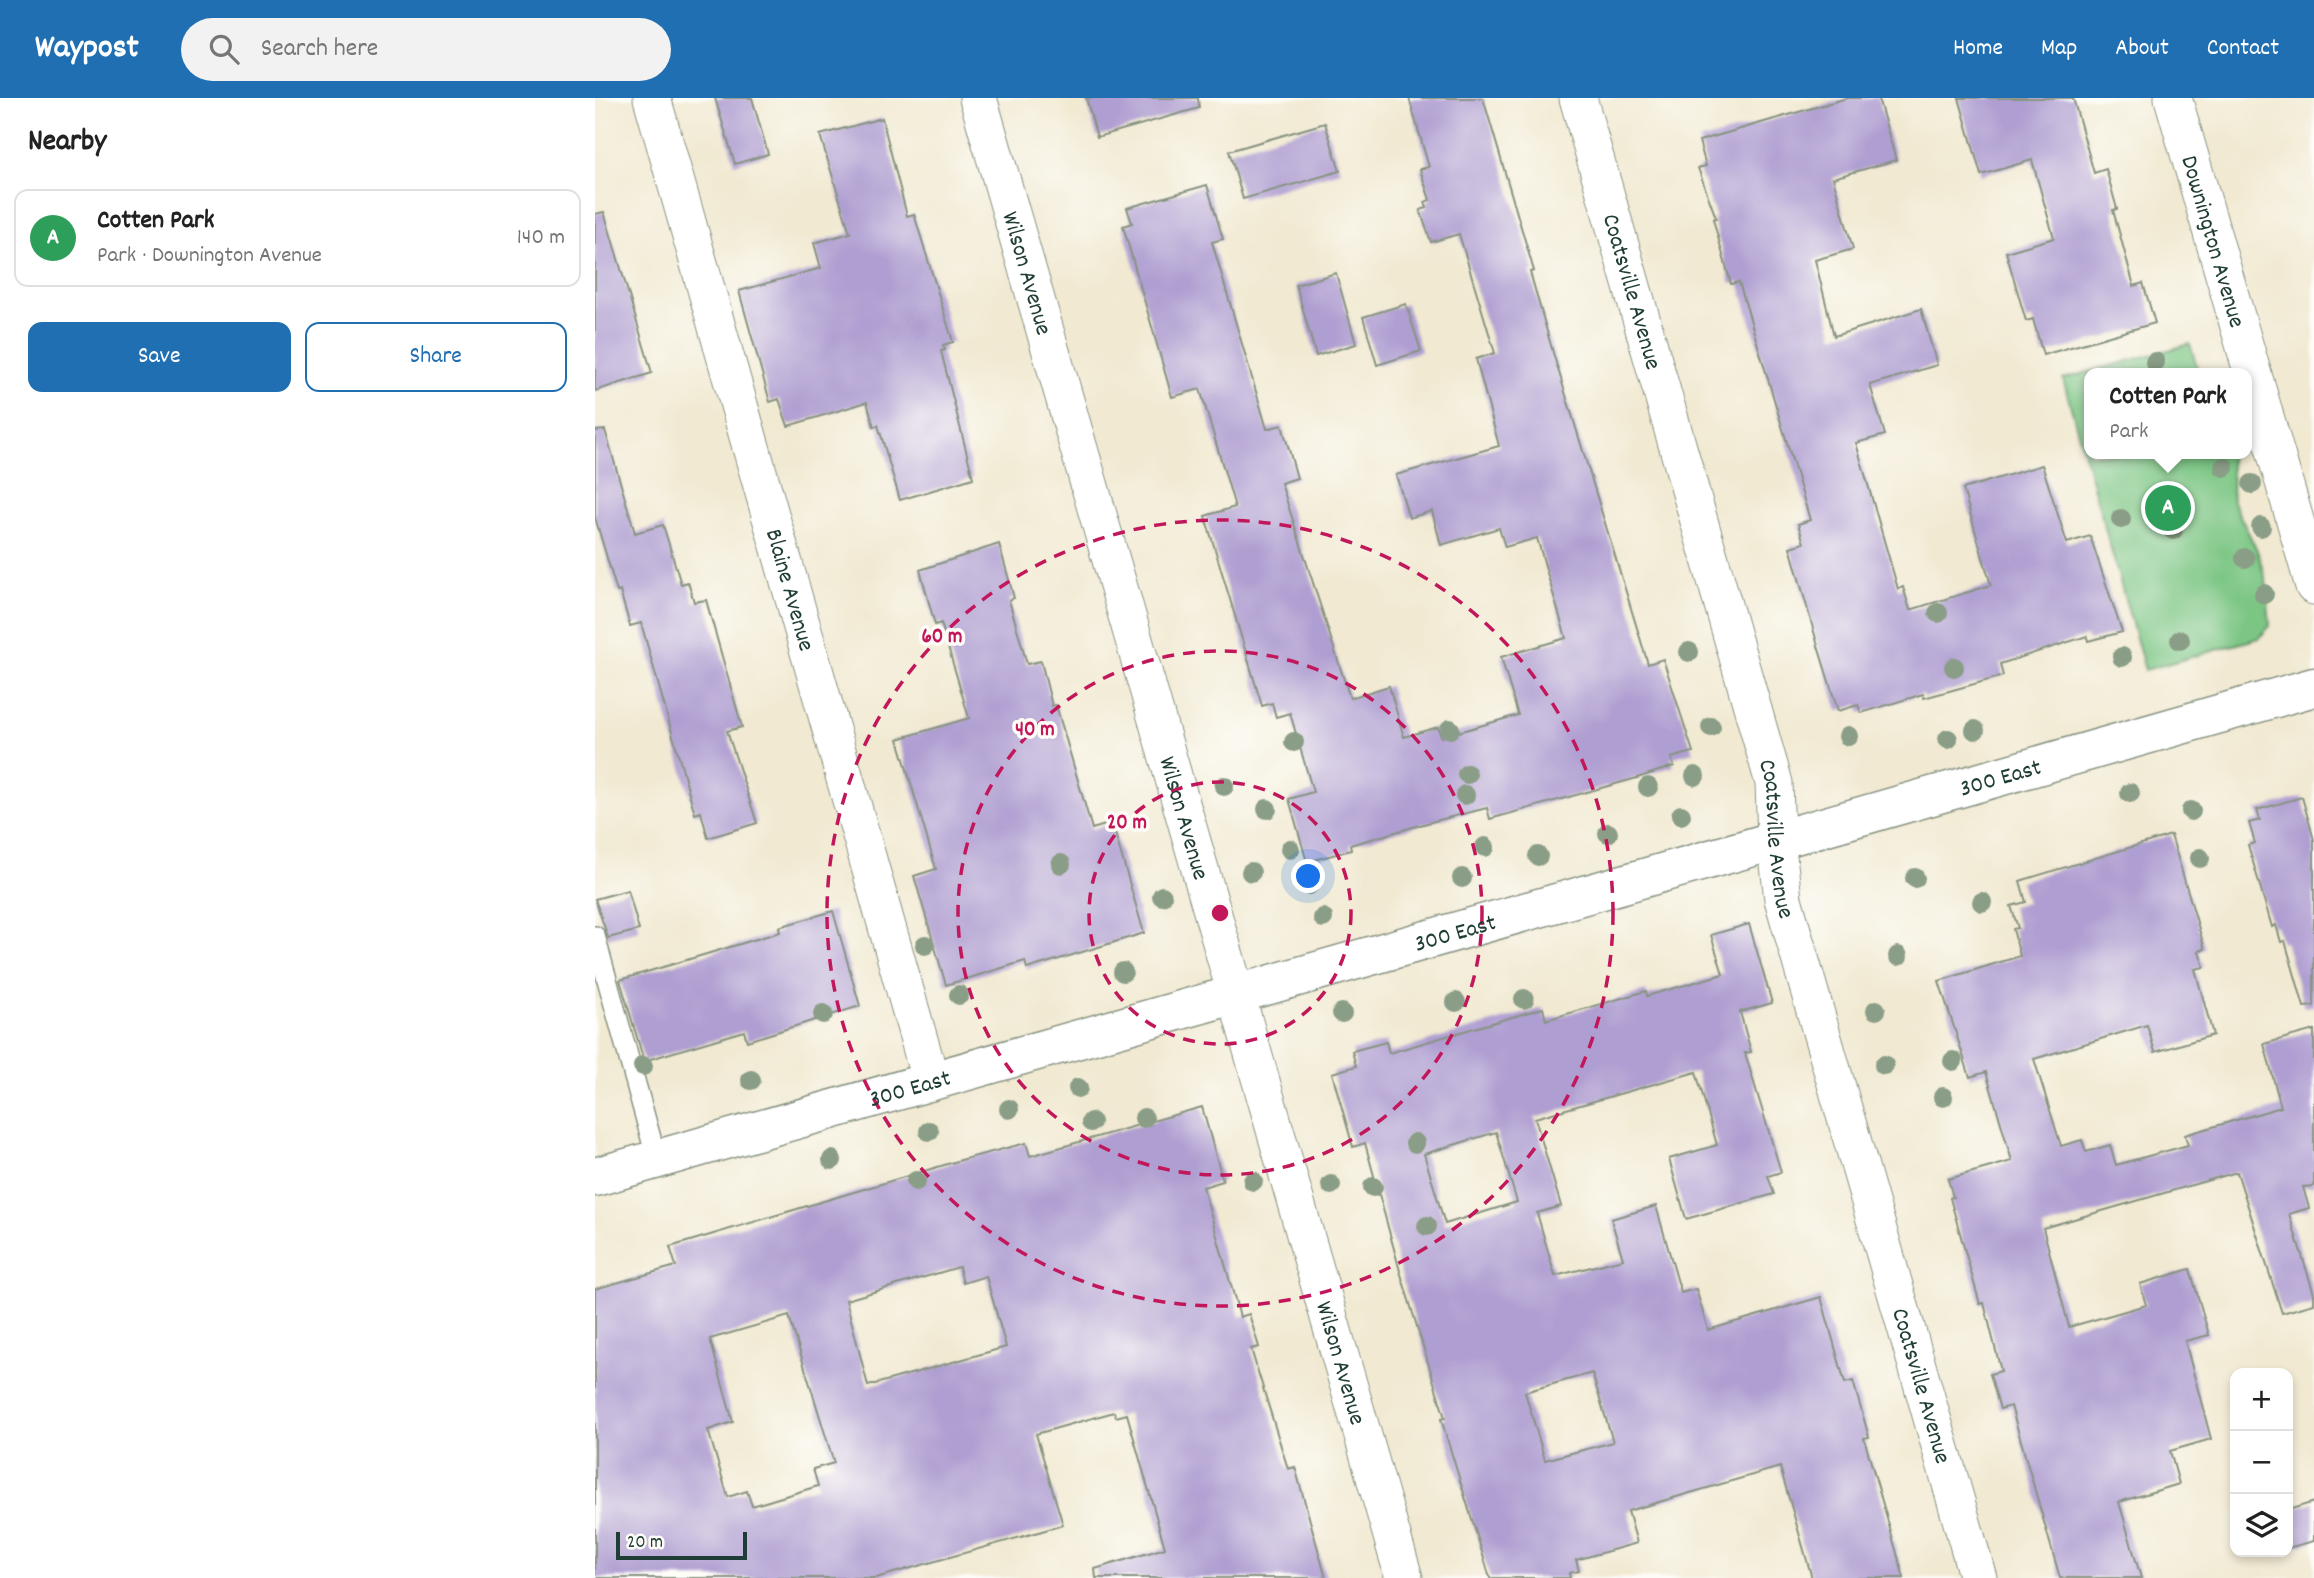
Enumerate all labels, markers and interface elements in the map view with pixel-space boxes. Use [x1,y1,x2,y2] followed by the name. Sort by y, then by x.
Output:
[181,18,671,81] search box
[35,26,139,73] text: Waypost
[205,30,243,68] icon: search
[261,31,378,68] text: Search here
[1953,32,2003,66] text: Home
[2041,32,2077,66] text: Map
[2115,32,2169,66] text: About
[2207,32,2279,66] text: Contact
[28,122,106,165] text: Nearby
[2171,152,2252,332] street label: Downington Avenue
[97,203,214,240] text: Cotten Park
[992,208,1059,339] street label: Wilson Avenue
[1592,210,1669,374] street label: Coatsville Avenue
[47,222,59,255] text: A
[517,222,565,255] text: 140 m
[97,240,322,273] text: Park · Downington Avenue
[28,322,291,392] button: Save
[305,322,567,392] button: Share
[2084,368,2252,459] popup
[2109,379,2227,416] text: Cotten Park
[2109,416,2149,449] text: Park
[2145,482,2191,534] pin: A
[755,525,822,656] street label: Blaine Avenue
[922,623,962,653] text: 60 m
[1015,716,1055,746] text: 40 m
[1956,752,2046,807] street label: 300 East
[1148,753,1216,884] street label: Wilson Avenue
[1748,755,1802,923] street label: Coatsville Avenue
[1107,809,1147,839] text: 20 m
[1291,859,1325,893] your location
[1208,901,1232,925] centre of rings
[1411,907,1501,963] street label: 300 East
[865,1062,955,1118] street label: 300 East
[1305,1298,1373,1429] street label: Wilson Avenue
[1881,1304,1958,1468] street label: Coatsville Avenue
[2230,1368,2293,1557] map controls
[2230,1368,2293,1431] button: +
[2230,1431,2293,1494] button: −
[2230,1494,2293,1557] button: layers
[616,1529,747,1561] scale bar
[627,1530,663,1557] text: 20 m

